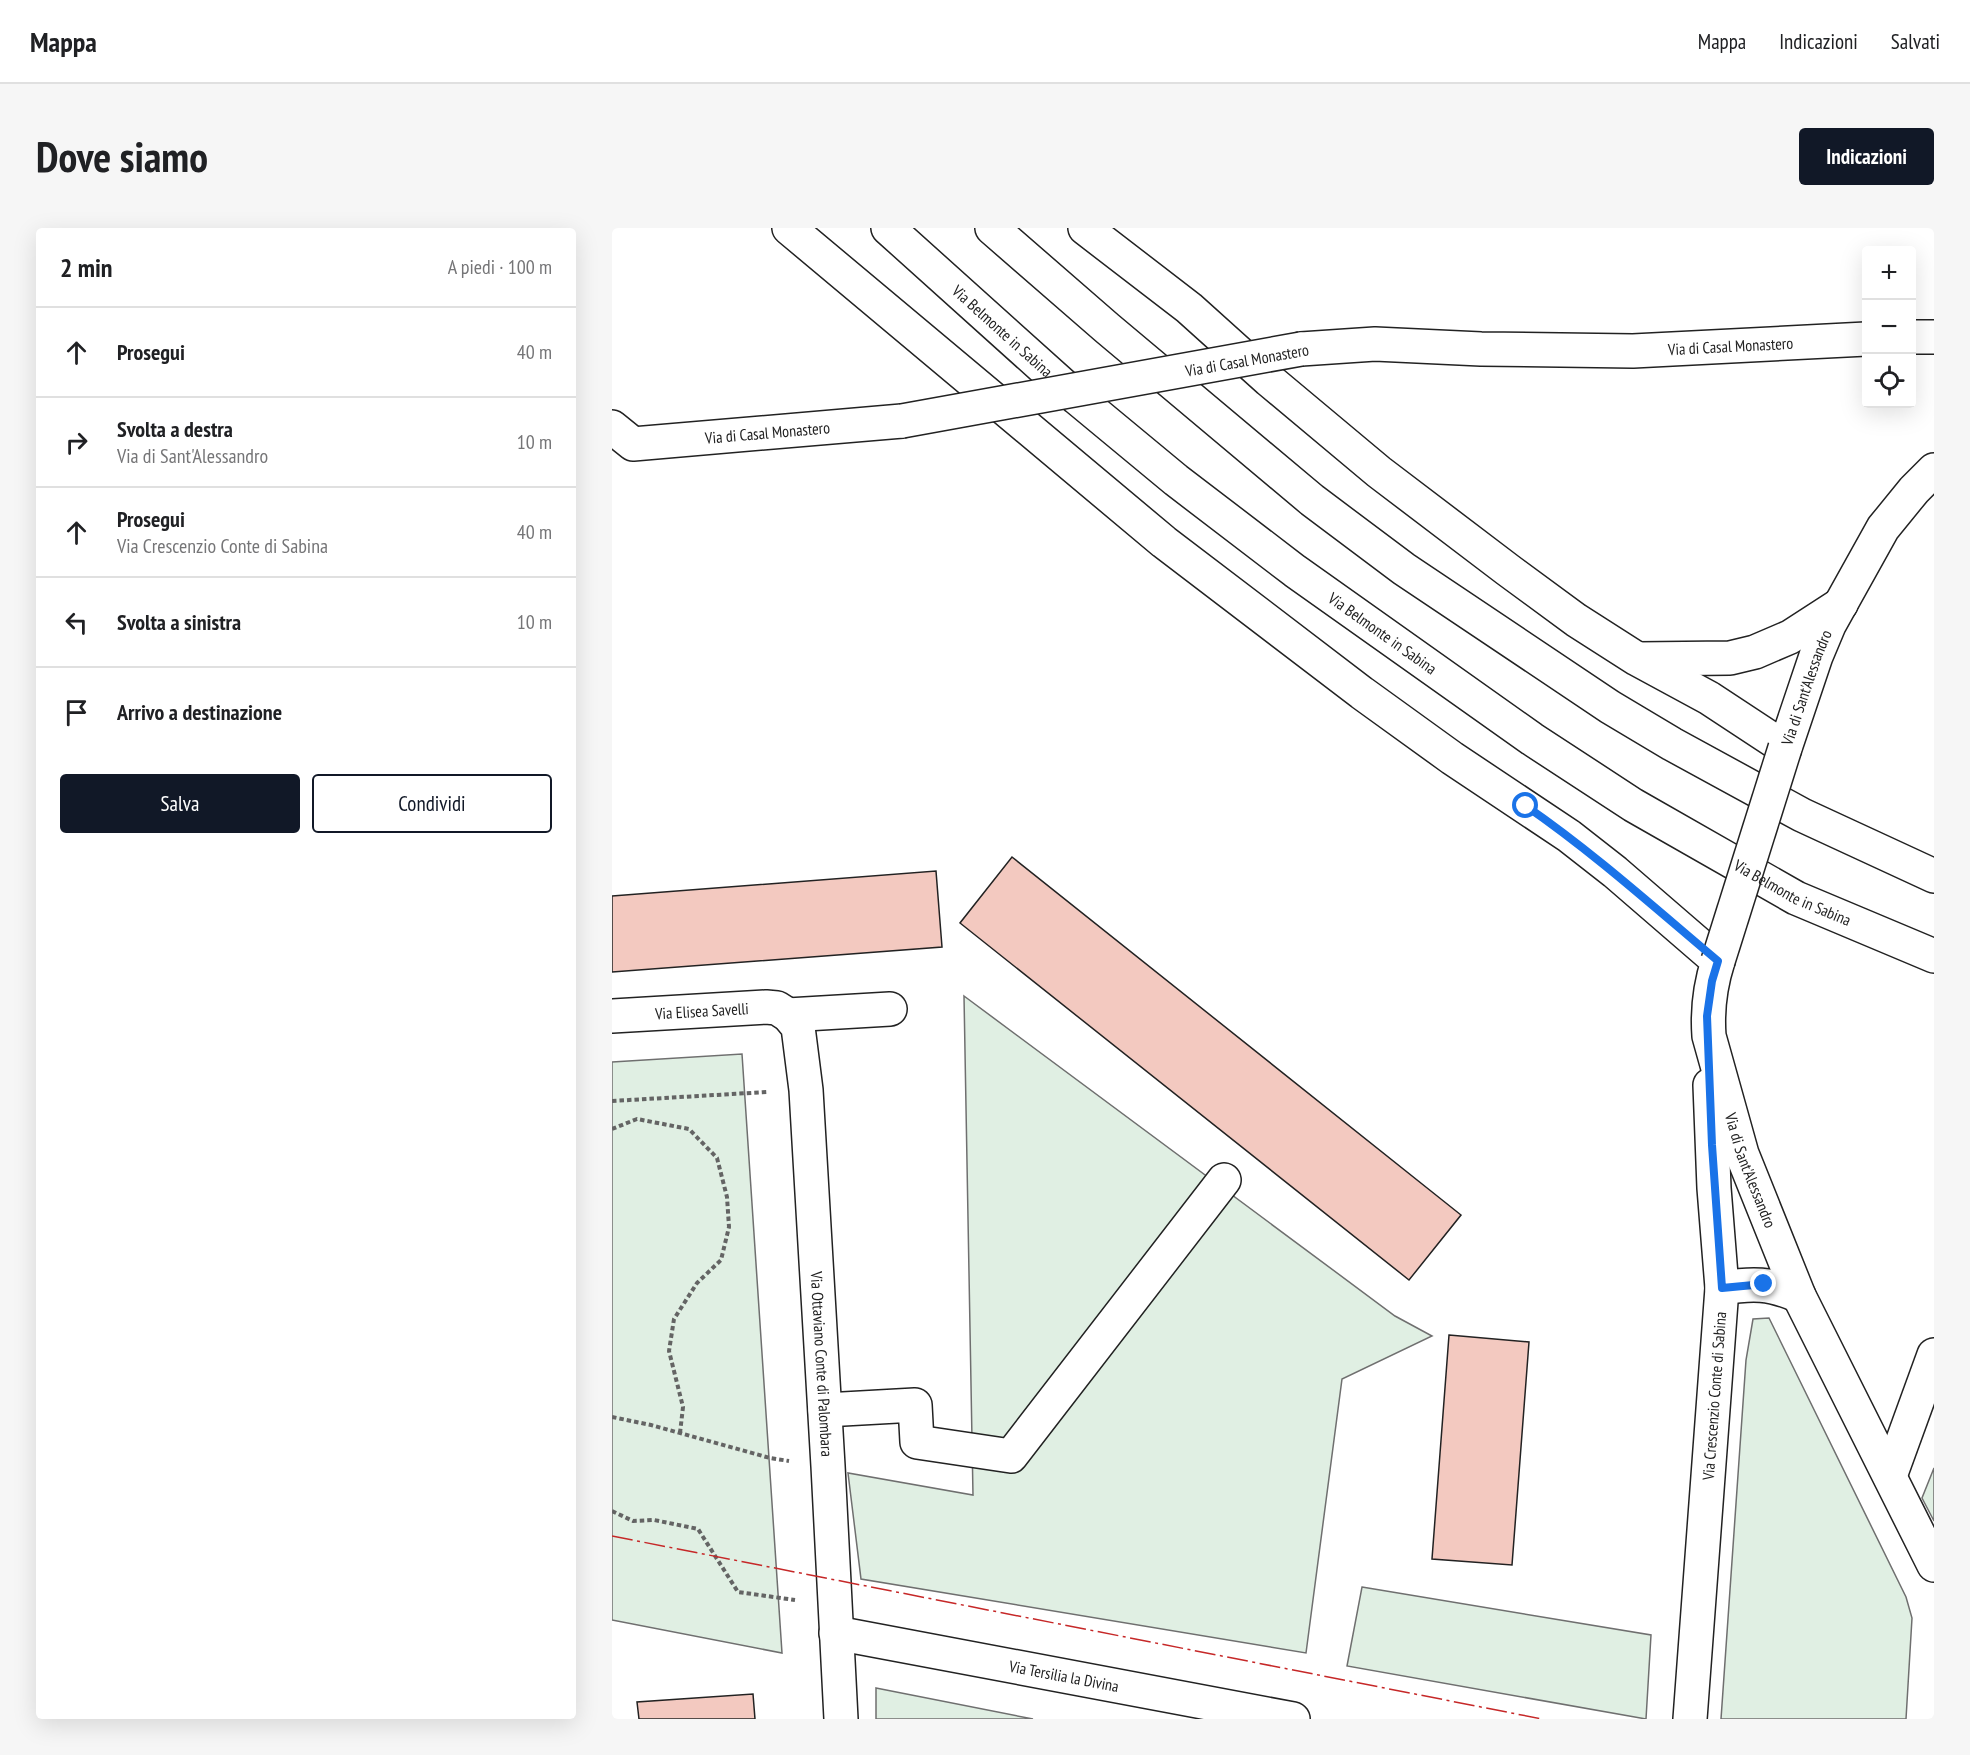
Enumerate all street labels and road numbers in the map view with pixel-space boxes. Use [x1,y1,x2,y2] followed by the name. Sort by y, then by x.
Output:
[947,280,1057,381] street label: Via Belmonte in Sabina
[1667,333,1794,359] street label: Via di Casal Monastero
[1183,339,1310,381] street label: Via di Casal Monastero
[703,417,831,448] street label: Via di Casal Monastero
[1324,587,1441,678] street label: Via Belmonte in Sabina
[1776,627,1836,749] street label: Via di Sant'Alessandro
[1730,854,1854,930] street label: Via Belmonte in Sabina
[653,998,749,1024] street label: Via Elisea Savelli
[1721,1110,1781,1231] street label: Via di Sant'Alessandro
[807,1270,837,1457] street label: Via Ottaviano Conte di Palombara
[1698,1311,1730,1482] street label: Via Crescenzio Conte di Sabina
[1006,1656,1121,1696] street label: Via Tersilia la Divina

